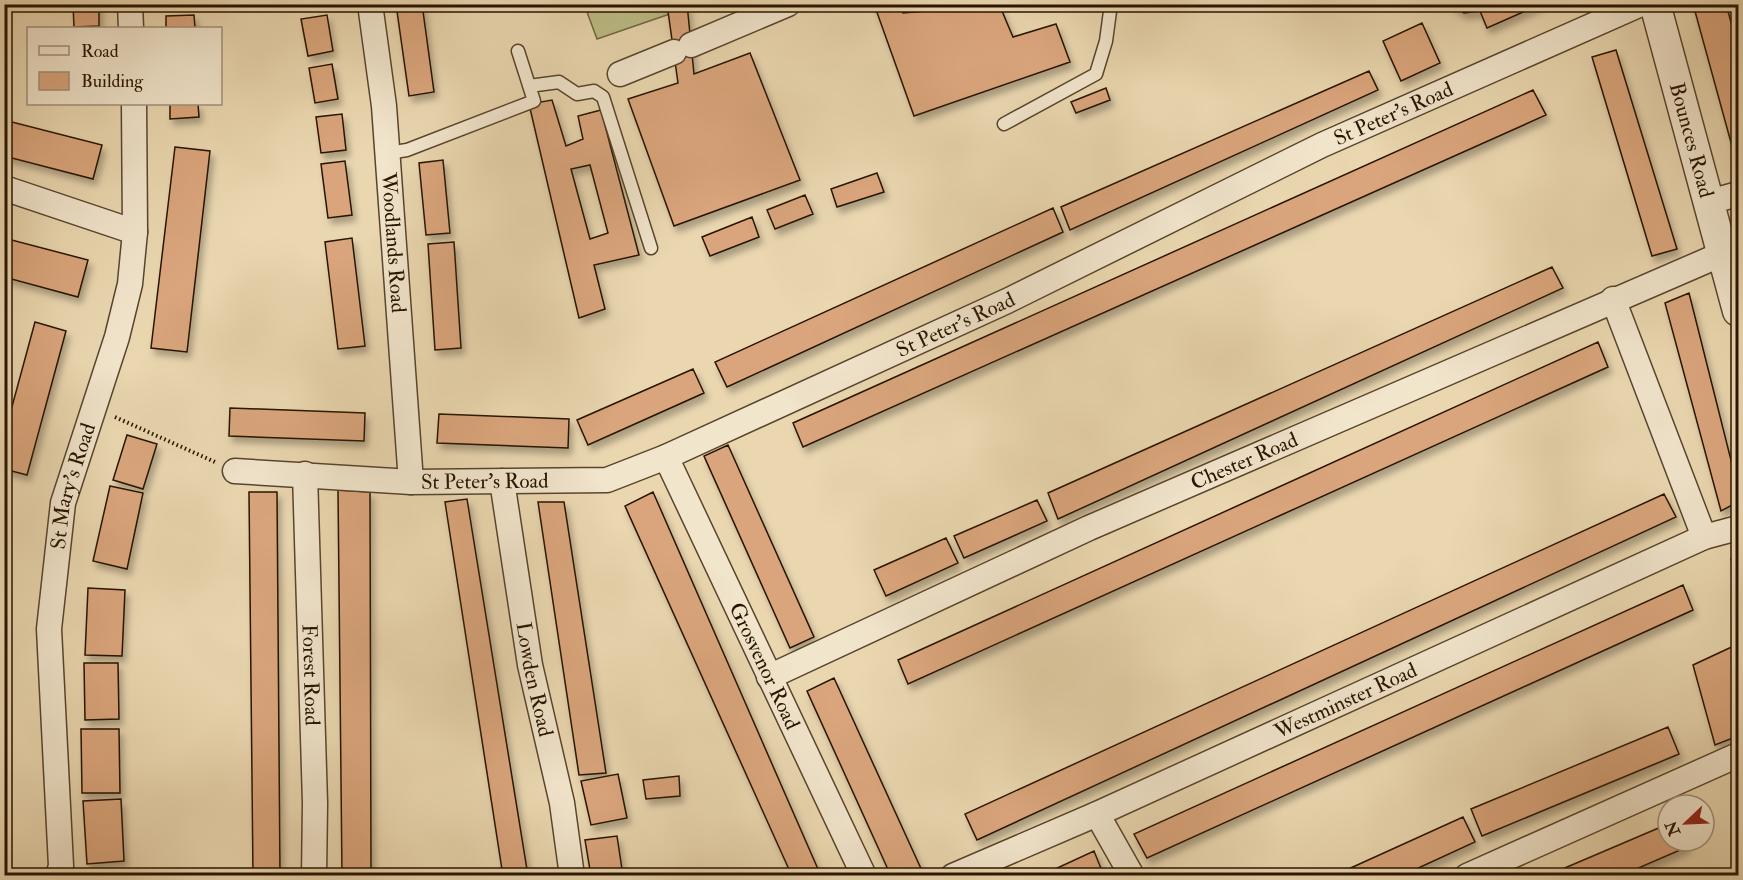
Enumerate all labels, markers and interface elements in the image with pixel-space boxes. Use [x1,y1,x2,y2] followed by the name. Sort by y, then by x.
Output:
[27,27,222,105] legend
[81,40,119,63] text: Road
[81,70,144,93] text: Building
[1330,76,1458,152] street label: St Peter's Road
[1663,80,1720,202] street label: Bounces Road
[375,171,412,315] street label: Woodlands Road
[892,286,1020,364] street label: St Peter's Road
[45,419,102,551] street label: St Mary's Road
[1187,426,1303,496] street label: Chester Road
[421,468,549,496] street label: St Peter's Road
[723,598,806,735] street label: Grosvenor Road
[510,620,559,740] street label: Lowden Road
[296,624,326,727] street label: Forest Road
[1269,657,1422,746] street label: Westminster Road
[1656,793,1716,853] north arrow
[1661,817,1686,840] text: N

